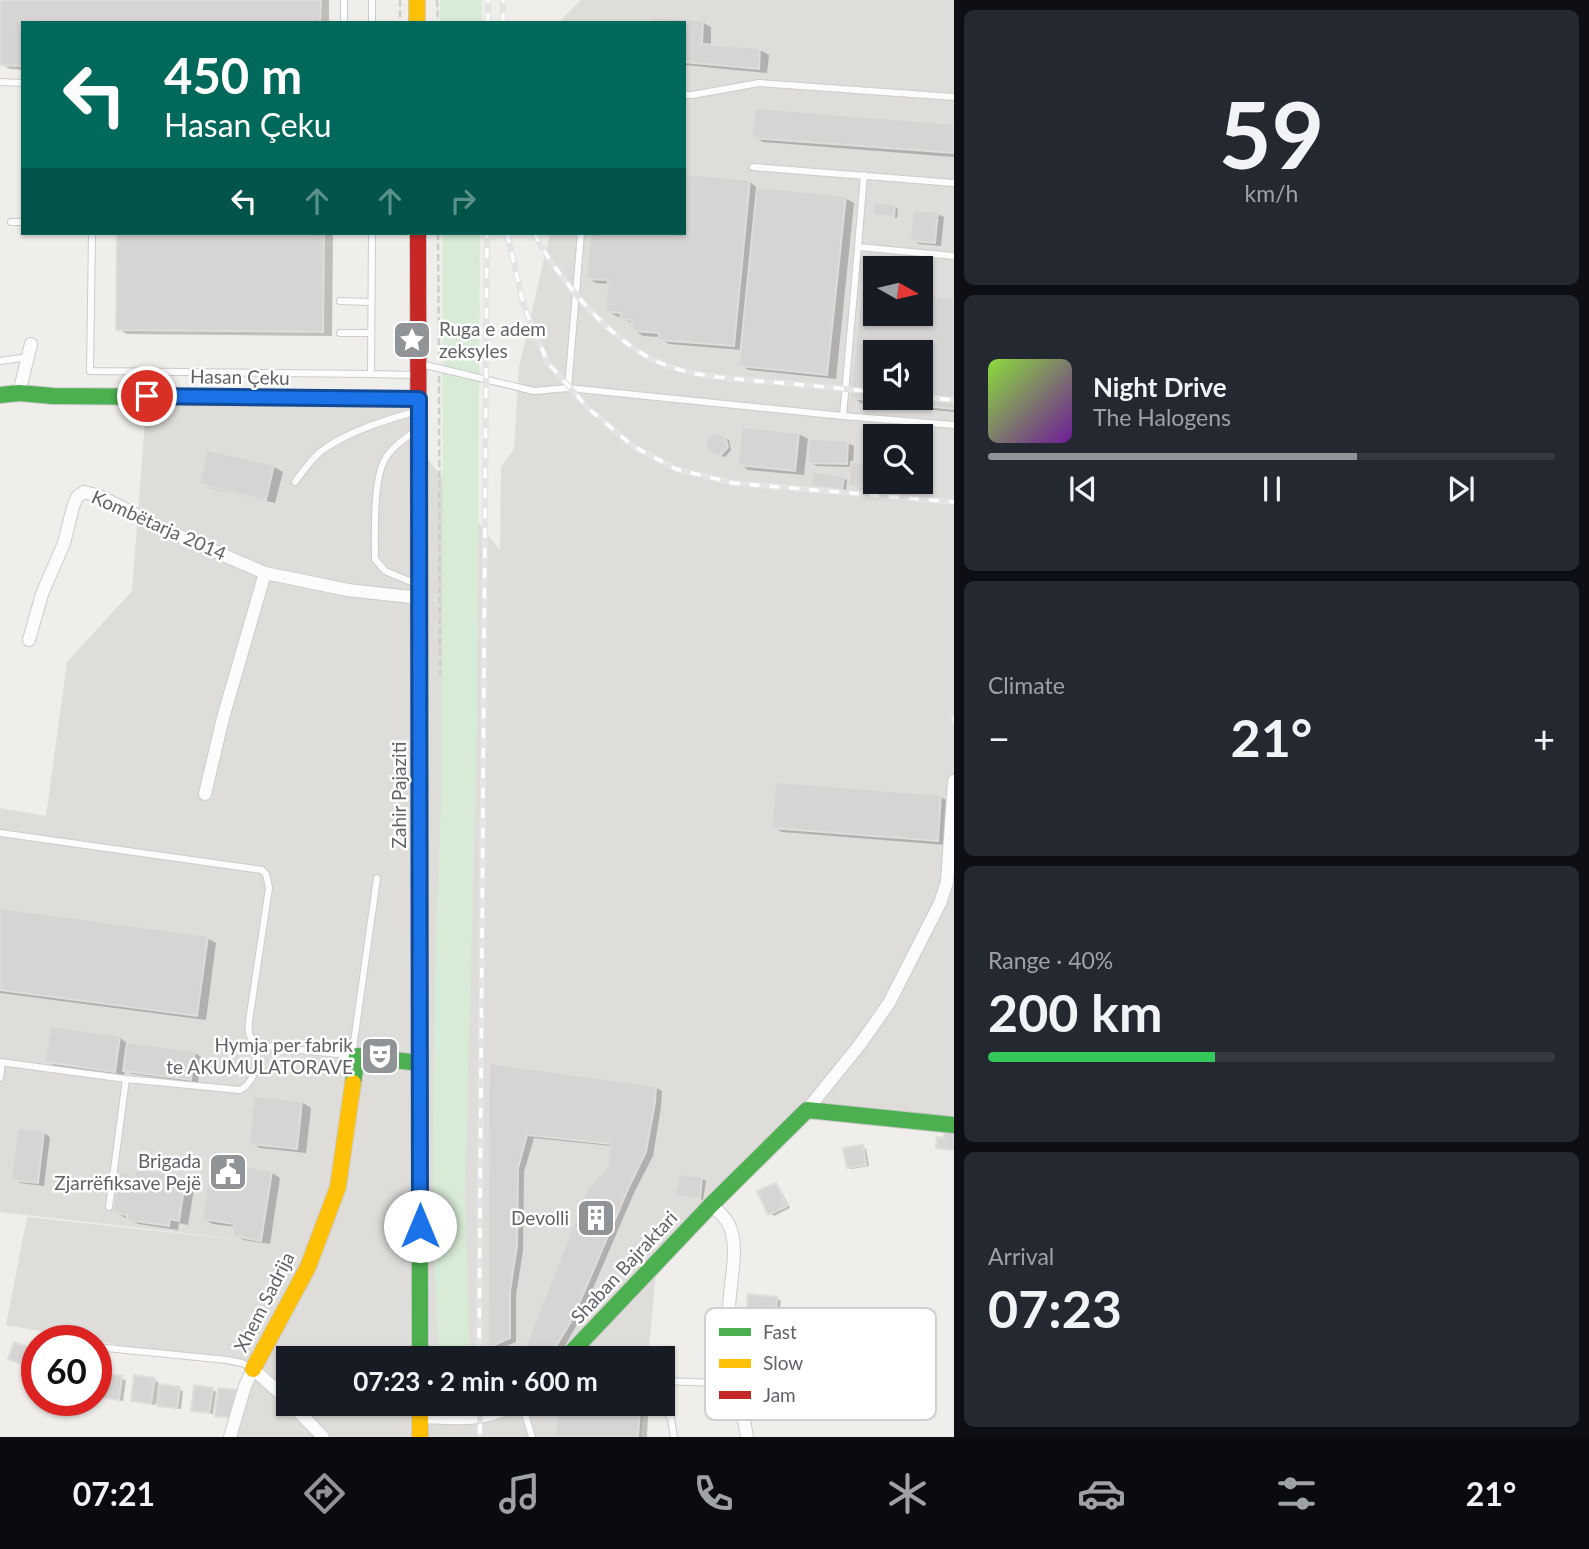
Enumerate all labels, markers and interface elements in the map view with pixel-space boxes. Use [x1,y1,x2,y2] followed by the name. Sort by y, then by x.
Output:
[164,46,302,104] text: 450 m
[49,49,140,140] icon: left
[1219,79,1324,188] text: 59
[164,105,332,144] text: Hasan Çeku
[1245,179,1298,207] text: km/h
[225,182,263,220] icon: left
[298,182,336,220] icon: ahead
[371,182,409,220] icon: ahead
[444,182,482,220] icon: right
[863,256,933,326] north arrow
[863,256,933,494] map controls
[439,317,546,362] place label: Ruga e adem zeksyles
[391,319,433,361] place icon: Ruga e adem zeksyles
[863,340,933,410] button: sound
[190,364,290,389] street label: Hasan Çeku
[117,366,177,426] pin
[1093,371,1227,403] text: Night Drive
[128,377,166,415] icon: arrive
[1093,403,1231,431] text: The Halogens
[863,424,933,494] button: search
[1064,470,1102,508] icon: previous
[1253,470,1291,508] icon: pause
[1442,470,1480,508] icon: next
[88,485,230,565] street label: Kombëtarja 2014
[988,671,1065,699] text: Climate
[1231,706,1312,768] text: 21°
[988,715,1010,761] text: −
[1533,715,1555,761] text: +
[387,742,410,848] street label: Zahir Pajaziti
[988,946,1113,974] text: Range · 40%
[988,981,1162,1043] text: 200 km
[166,1033,353,1078] place label: Hymja per fabrik te AKUMULATORAVE
[359,1035,401,1077] theatre icon: Hymja per fabrik te AKUMULATORAVE
[54,1149,201,1194] place label: Brigada Zjarrëfiksave Pejë
[207,1151,249,1193] public building icon: Brigada Zjarrëfiksave Pejë
[383,1189,457,1263] position arrow
[575,1197,617,1239] building icon: Devolli
[511,1206,569,1229] place label: Devolli
[566,1206,682,1328] street label: Shaban Bajraktari
[988,1242,1054,1270] text: Arrival
[229,1248,299,1356] street label: Xhem Sadrija
[988,1277,1122,1339] text: 07:23
[705,1308,936,1420] legend
[763,1320,797,1343] text: Fast
[21,1325,112,1416] speed limit sign: 60
[763,1351,803,1374] text: Slow
[353,1365,598,1397] text: 07:23 · 2 min · 600 m
[763,1383,796,1406] text: Jam
[300,1469,349,1518] icon: directions
[495,1469,544,1518] icon: music
[689,1469,738,1518] icon: phone
[883,1469,932,1518] icon: climate
[1077,1469,1126,1518] icon: car
[1272,1469,1321,1518] icon: filters
[73,1474,155,1513] text: 07:21
[1466,1474,1516,1513] text: 21°

